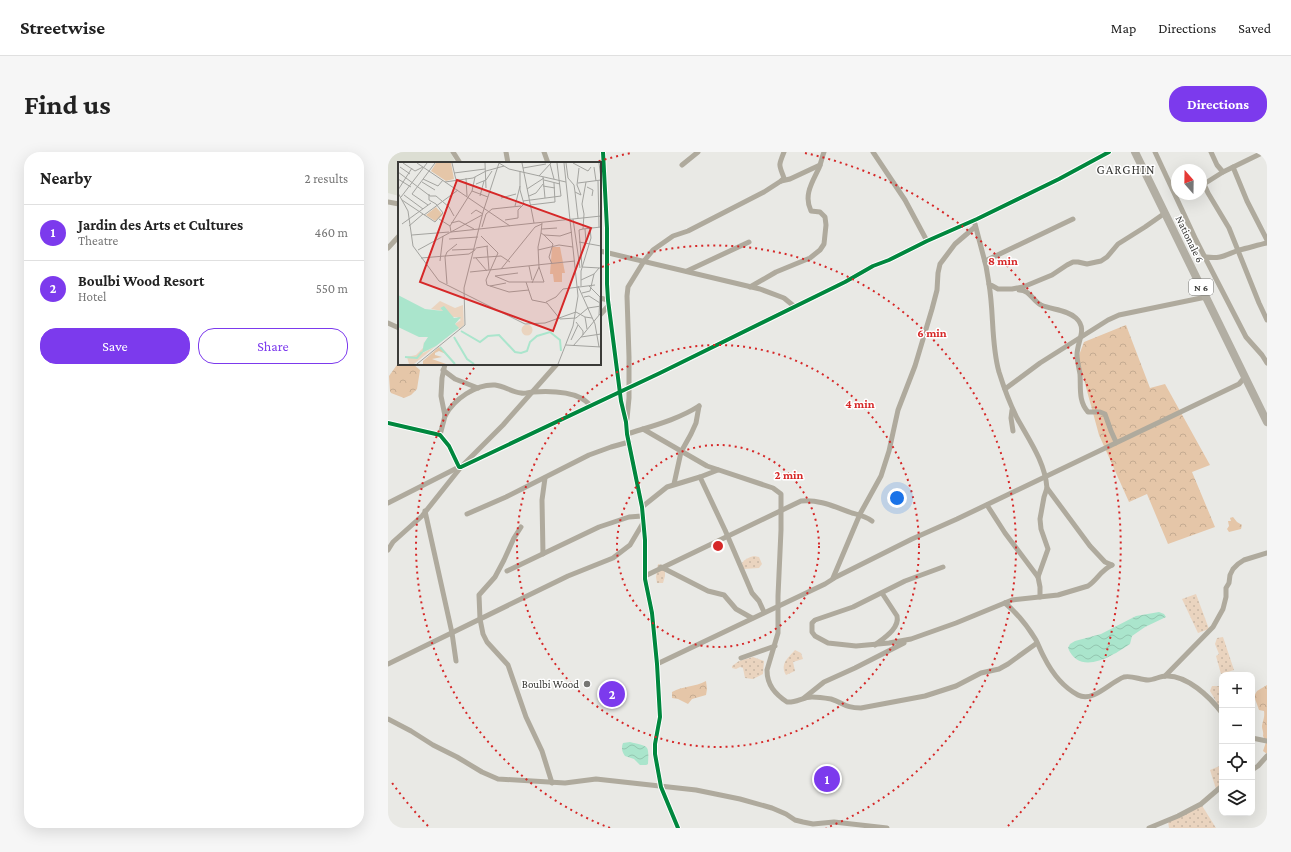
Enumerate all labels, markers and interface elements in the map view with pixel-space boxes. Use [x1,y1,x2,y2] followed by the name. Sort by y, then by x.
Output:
[20,17,105,38] text: Streetwise
[1111,20,1136,36] text: Map
[1158,20,1216,36] text: Directions
[1238,20,1271,36] text: Saved
[1169,86,1267,122] button: Directions
[24,89,111,120] text: Find us
[398,162,601,365] inset map
[1097,162,1155,177] district label: GARGHIN
[1171,164,1207,200] north arrow
[40,169,92,188] text: Nearby
[305,171,348,186] text: 2 results
[1174,214,1206,264] street label: Nationale 6
[78,217,243,233] text: Jardin des Arts et Cultures
[51,225,55,240] text: 1
[315,225,348,240] text: 460 m
[78,233,118,248] text: Theatre
[988,254,1018,268] text: 8 min
[78,273,204,289] text: Boulbi Wood Resort
[1189,279,1213,295] road number: N 6
[50,281,56,296] text: 2
[316,281,348,296] text: 550 m
[78,289,106,304] text: Hotel
[917,326,947,340] text: 6 min
[40,328,190,364] button: Save
[198,328,348,364] button: Share
[845,397,875,411] text: 4 min
[775,468,804,482] text: 2 min
[887,488,907,508] your location
[711,539,725,553] centre of rings
[1219,672,1255,816] map controls
[1219,672,1255,708] button: +
[522,678,579,690] place label: Boulbi Wood
[582,679,592,689] marker: Boulbi Wood
[599,679,625,709] pin: 2
[1219,708,1255,744] button: −
[1219,744,1255,780] button: locate
[814,764,840,794] pin: 1
[1219,780,1255,816] button: layers

